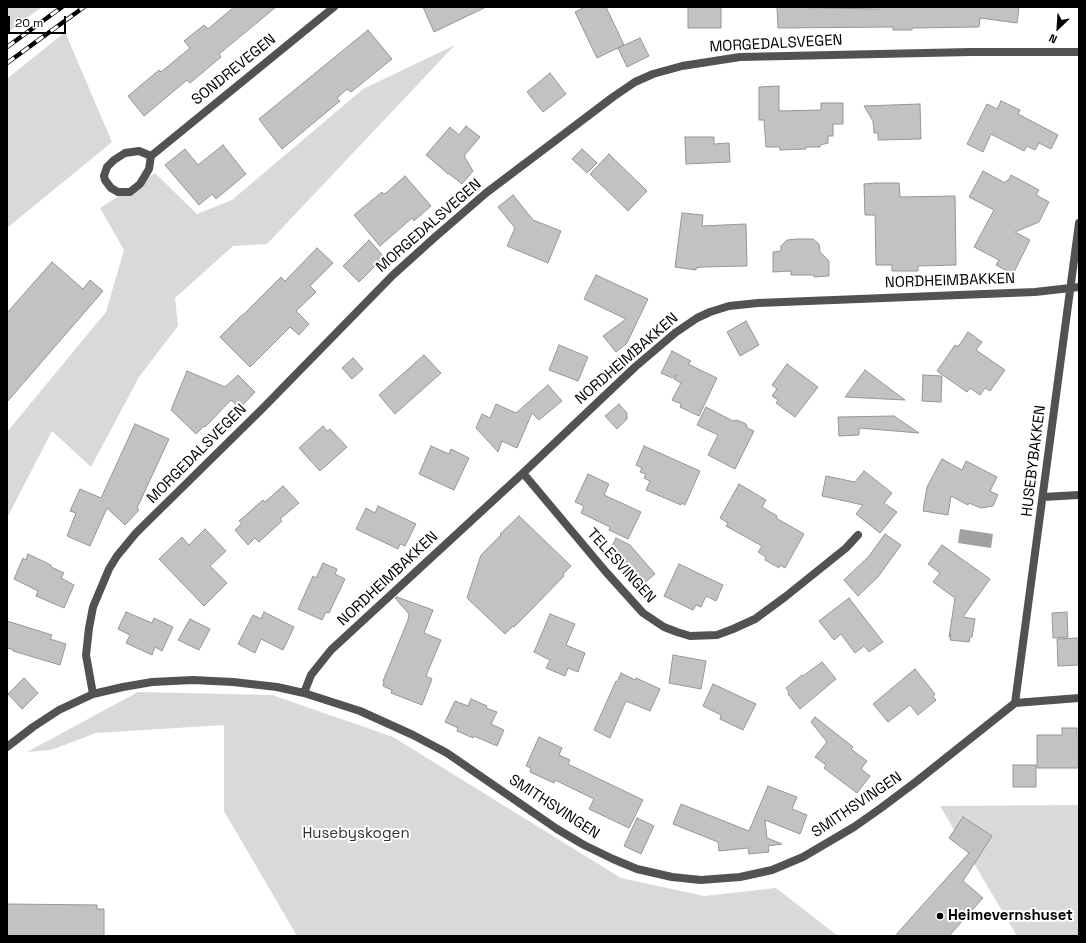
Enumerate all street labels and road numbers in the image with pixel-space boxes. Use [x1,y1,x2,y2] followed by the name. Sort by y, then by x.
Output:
[188,31,280,109] street label: SONDREVEGEN
[709,32,843,56] street label: MORGEDALSVEGEN
[373,175,485,277] street label: MORGEDALSVEGEN
[885,270,1015,292] street label: NORDHEIMBAKKEN
[572,309,682,409] street label: NORDHEIMBAKKEN
[144,401,250,507] street label: MORGEDALSVEGEN
[1018,404,1050,518] street label: HUSEBYBAKKEN
[583,525,659,607] street label: TELESVINGEN
[334,528,442,630] street label: NORDHEIMBAKKEN
[809,768,905,842] street label: SMITHSVINGEN
[505,771,603,843] street label: SMITHSVINGEN

